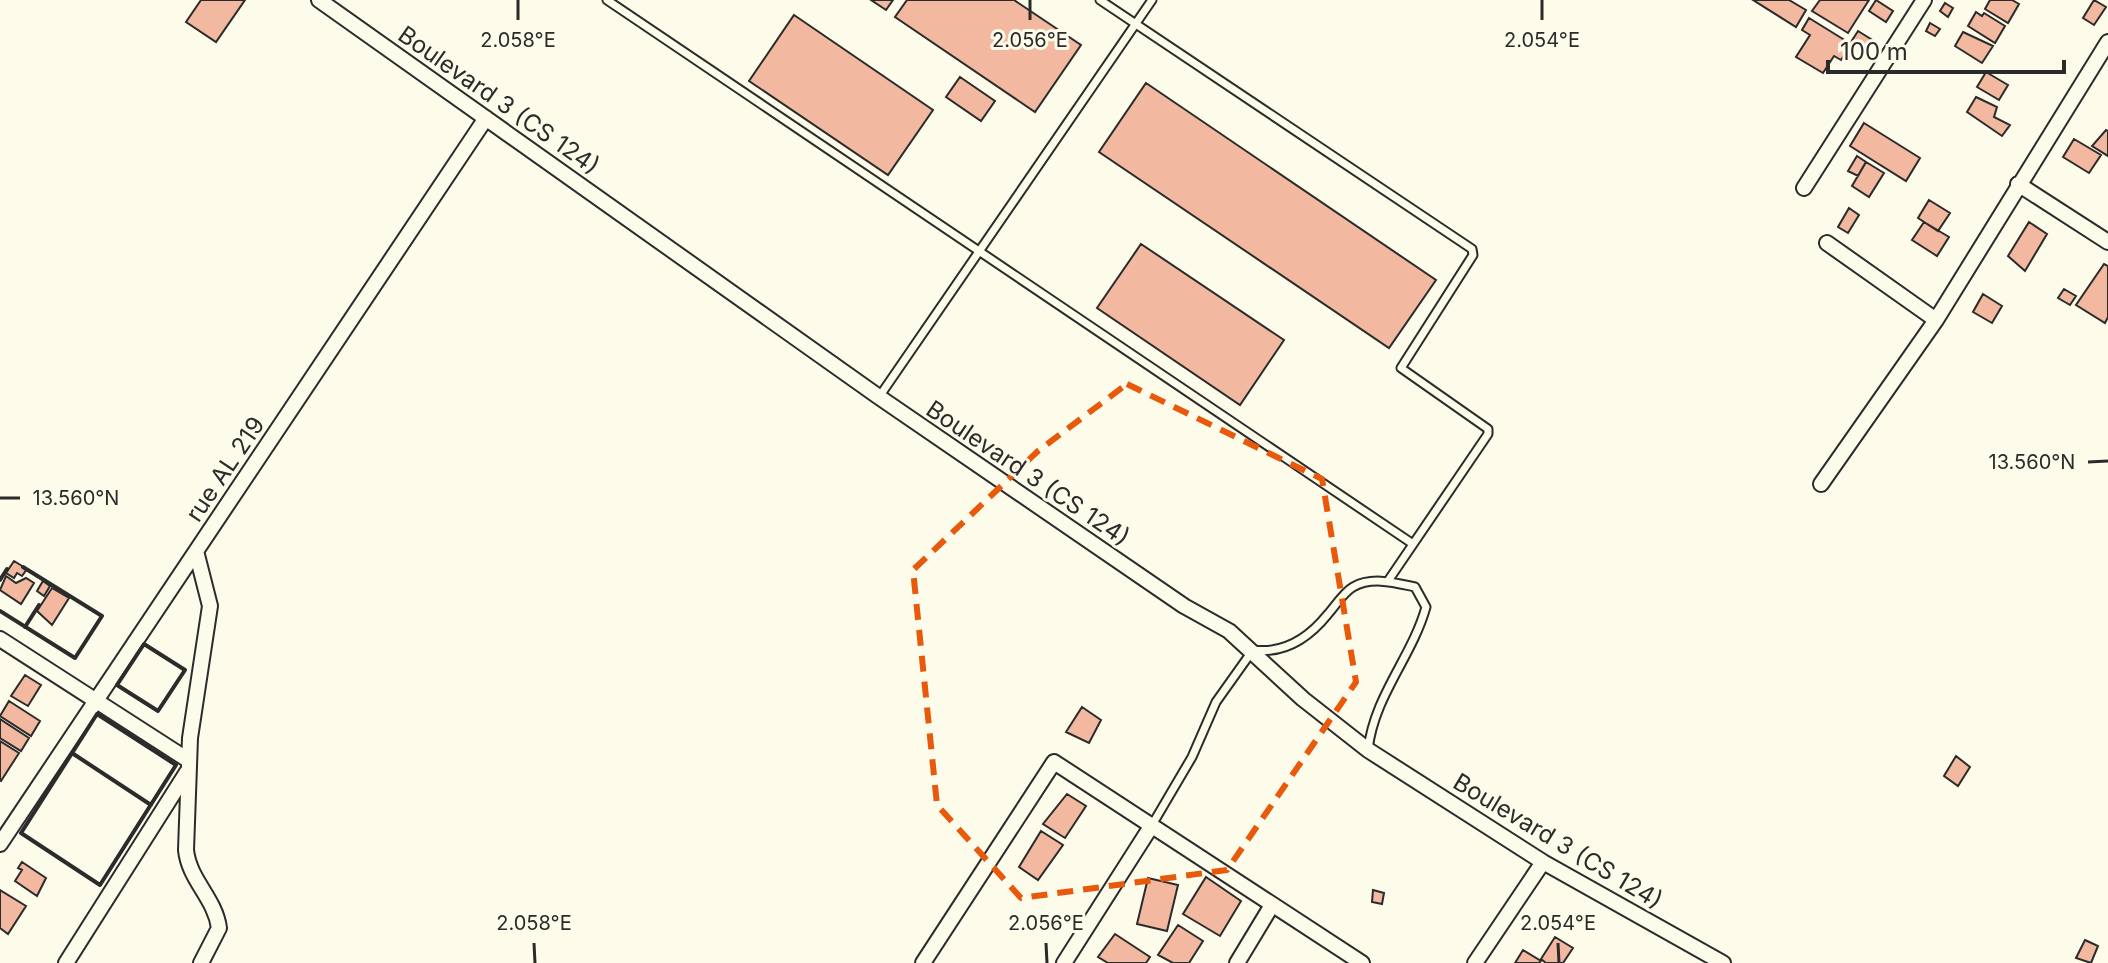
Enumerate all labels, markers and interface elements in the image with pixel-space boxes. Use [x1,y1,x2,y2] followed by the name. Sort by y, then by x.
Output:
[393,20,605,180] street label: Boulevard 3 (CS 124)
[1828,24,2064,74] scale bar
[480,28,556,52] text: 2.058°E
[992,28,1068,52] text: 2.056°E
[1504,28,1580,52] text: 2.054°E
[1840,37,1908,66] text: 100 m
[921,394,1135,552] street label: Boulevard 3 (CS 124)
[179,411,271,527] street label: rue AL 219
[1989,450,2075,474] text: 13.560°N
[33,486,119,510] text: 13.560°N
[1448,767,1668,915] street label: Boulevard 3 (CS 124)
[496,911,572,935] text: 2.058°E
[1008,911,1084,935] text: 2.056°E
[1520,911,1596,935] text: 2.054°E

